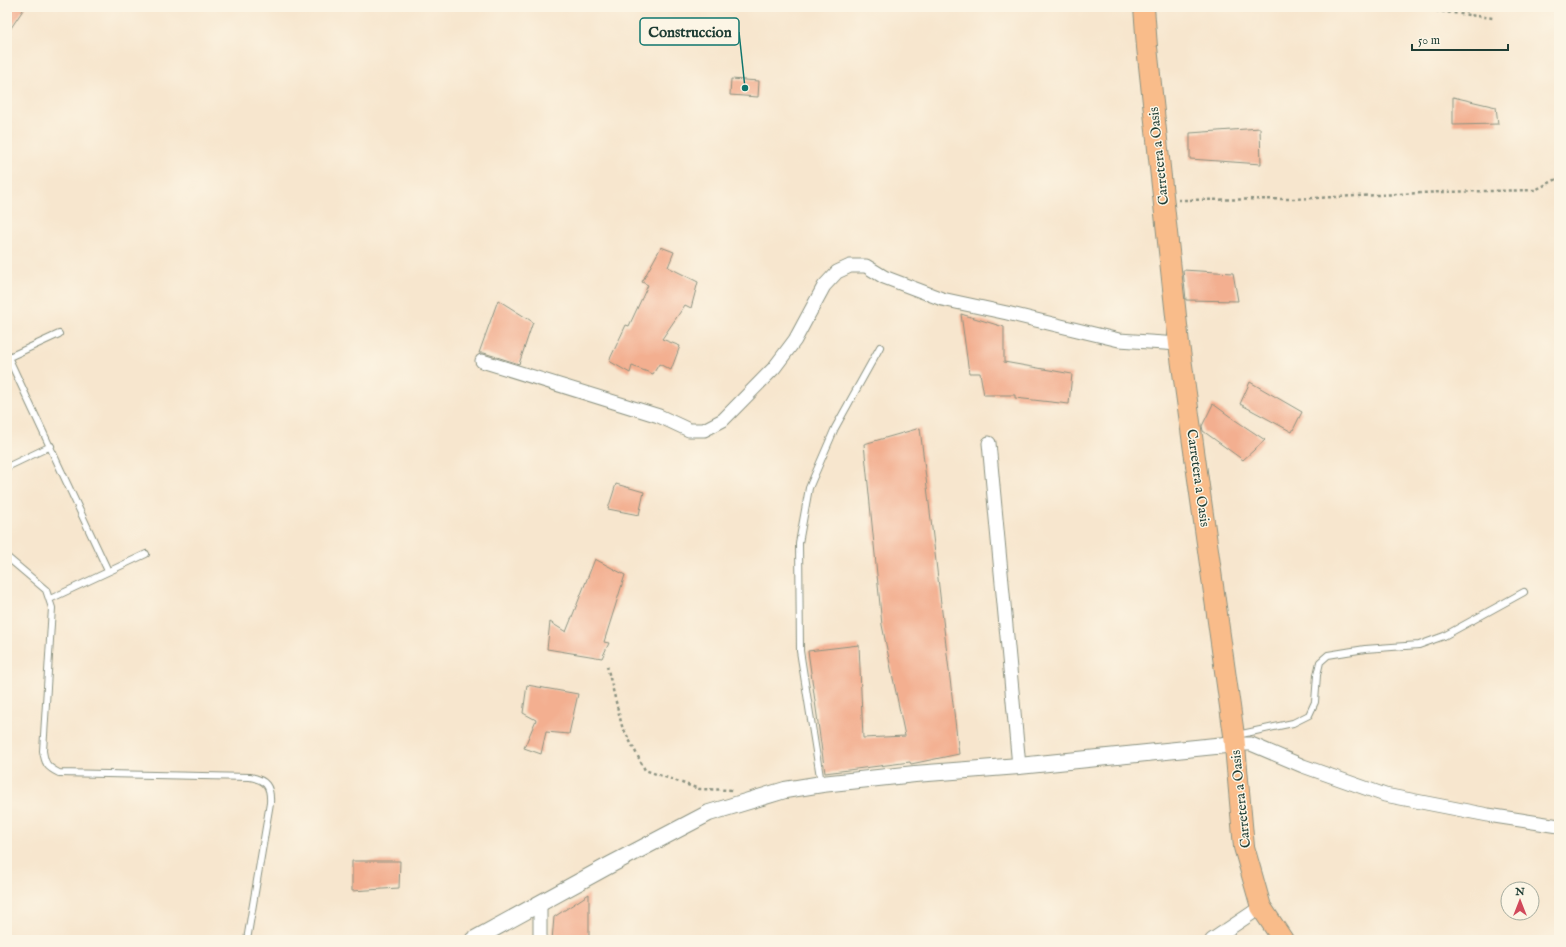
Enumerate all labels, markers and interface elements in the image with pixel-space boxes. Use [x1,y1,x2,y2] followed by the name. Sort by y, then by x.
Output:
[640,18,739,45] callout: Construccion
[648,23,732,42] text: Construccion
[1412,26,1508,52] scale bar
[1418,33,1440,48] text: 50 m
[1145,106,1173,206] street label: Carretera a Oasis
[1182,428,1214,528] street label: Carretera a Oasis
[1227,749,1255,849] street label: Carretera a Oasis
[1500,881,1540,921] north arrow
[1514,885,1525,899] text: N

